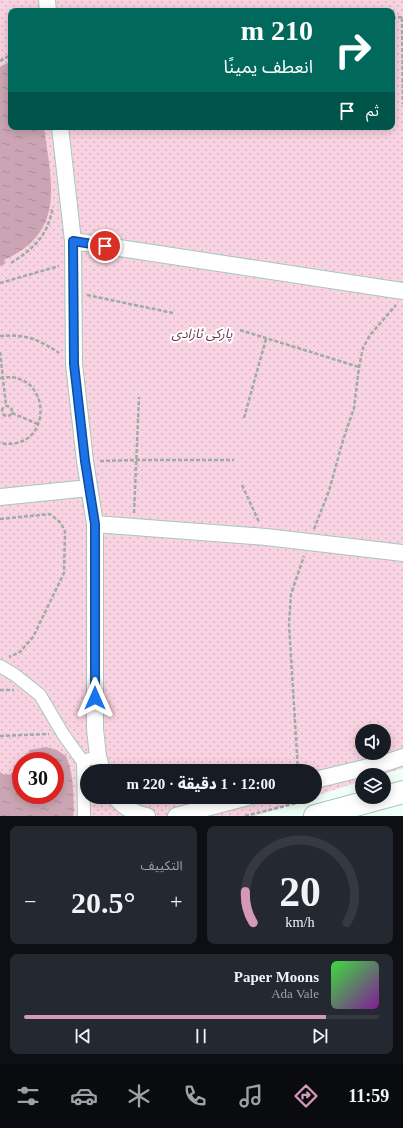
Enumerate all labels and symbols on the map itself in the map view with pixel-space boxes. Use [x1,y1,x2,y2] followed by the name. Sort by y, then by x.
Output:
[88,229,122,263] pin
[172,326,233,342] park label: پارکی ئازادی
[74,677,116,719] position arrow
[12,752,64,804] speed limit sign: 30

